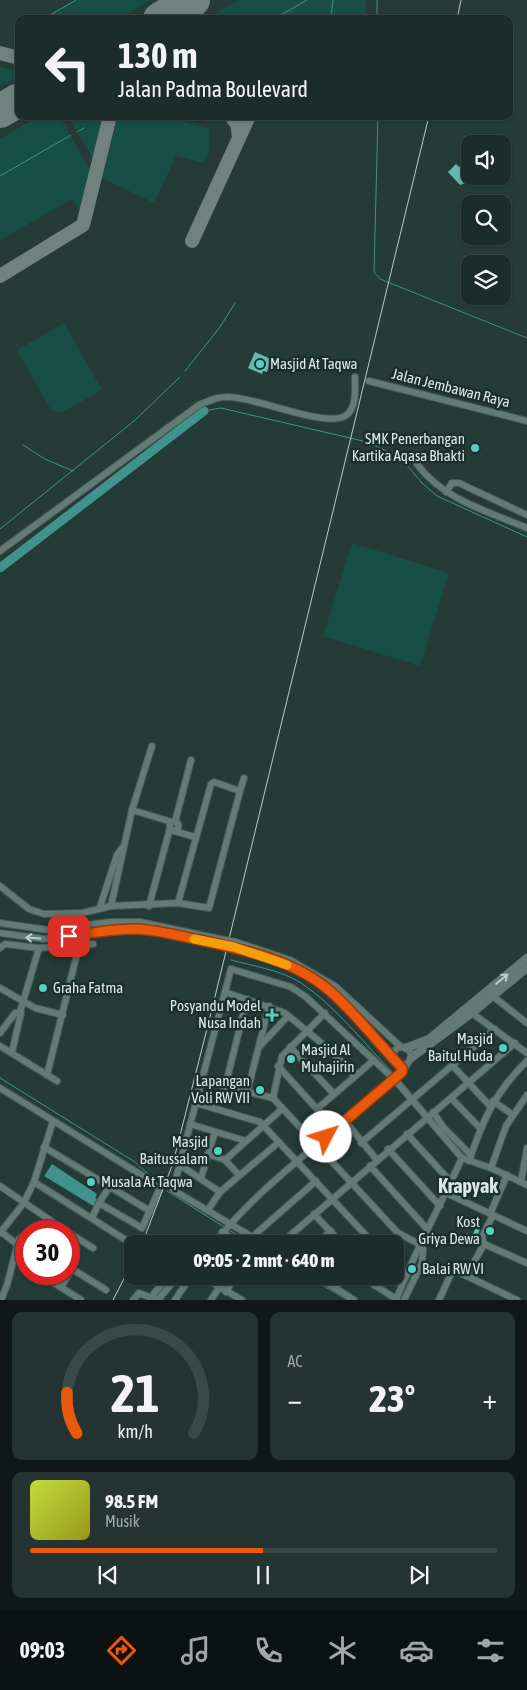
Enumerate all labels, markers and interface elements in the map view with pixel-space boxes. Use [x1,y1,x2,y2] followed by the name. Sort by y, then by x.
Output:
[35,35,100,100] icon: left
[118,35,197,75] text: 130 m
[118,76,308,102] text: Jalan Padma Boulevard
[461,135,511,305] map controls
[461,135,511,185] button: sound
[461,195,511,245] button: search
[461,255,511,305] button: layers
[270,355,358,372] place label: Masjid At Taqwa
[254,358,266,370] marker: Masjid At Taqwa
[390,365,512,410] street label: Jalan Jembawan Raya
[352,430,465,464] place label: SMK Penerbangan Kartika Aqasa Bhakti
[469,442,481,454] marker: SMK Penerbangan Kartika Aqasa Bhakti
[48,915,90,957] pin
[55,922,83,950] icon: arrive
[25,933,41,942] one-way arrow
[495,974,508,985] one-way arrow
[53,979,123,996] place label: Graha Fatma
[37,982,49,994] marker: Graha Fatma
[170,997,261,1031] place label: Posyandu Model Nusa Indah
[265,1008,279,1022] marker: Posyandu Model Nusa Indah
[428,1030,493,1064] place label: Masjid Baitul Huda
[301,1041,355,1075] place label: Masjid Al Muhajirin
[497,1042,509,1054] marker: Masjid Baitul Huda
[285,1053,297,1065] marker: Masjid Al Muhajirin
[191,1072,250,1106] place label: Lapangan Voli RW VII
[254,1084,266,1096] marker: Lapangan Voli RW VII
[299,1110,351,1162] position arrow
[140,1133,208,1167] place label: Masjid Baitussalam
[212,1145,224,1157] marker: Masjid Baitussalam
[101,1173,193,1190] place label: Musala At Taqwa
[438,1174,498,1197] district label: Krapyak
[85,1176,97,1188] marker: Musala At Taqwa
[418,1213,480,1247] place label: Kost Griya Dewa
[15,1220,80,1285] speed limit sign: 30
[484,1225,496,1237] marker: Kost Griya Dewa
[194,1249,335,1271] text: 09:05 · 2 mnt · 640 m
[422,1260,484,1277] place label: Balai RW VI
[406,1263,418,1275] marker: Balai RW VI
[288,1352,303,1370] text: AC
[110,1363,159,1423] text: 21
[369,1377,415,1420] text: 23°
[288,1383,302,1415] text: −
[482,1383,497,1415] text: +
[117,1421,152,1442] text: km/h
[105,1490,158,1512] text: 98.5 FM
[105,1512,140,1530] text: Musik
[94,1561,122,1589] icon: previous
[249,1561,277,1589] icon: pause
[405,1561,433,1589] icon: next
[104,1633,139,1668] icon: directions
[178,1633,213,1668] icon: music
[251,1633,286,1668] icon: phone
[325,1633,360,1668] icon: climate
[399,1633,434,1668] icon: car
[473,1633,508,1668] icon: filters
[19,1637,65,1663] text: 09:03

